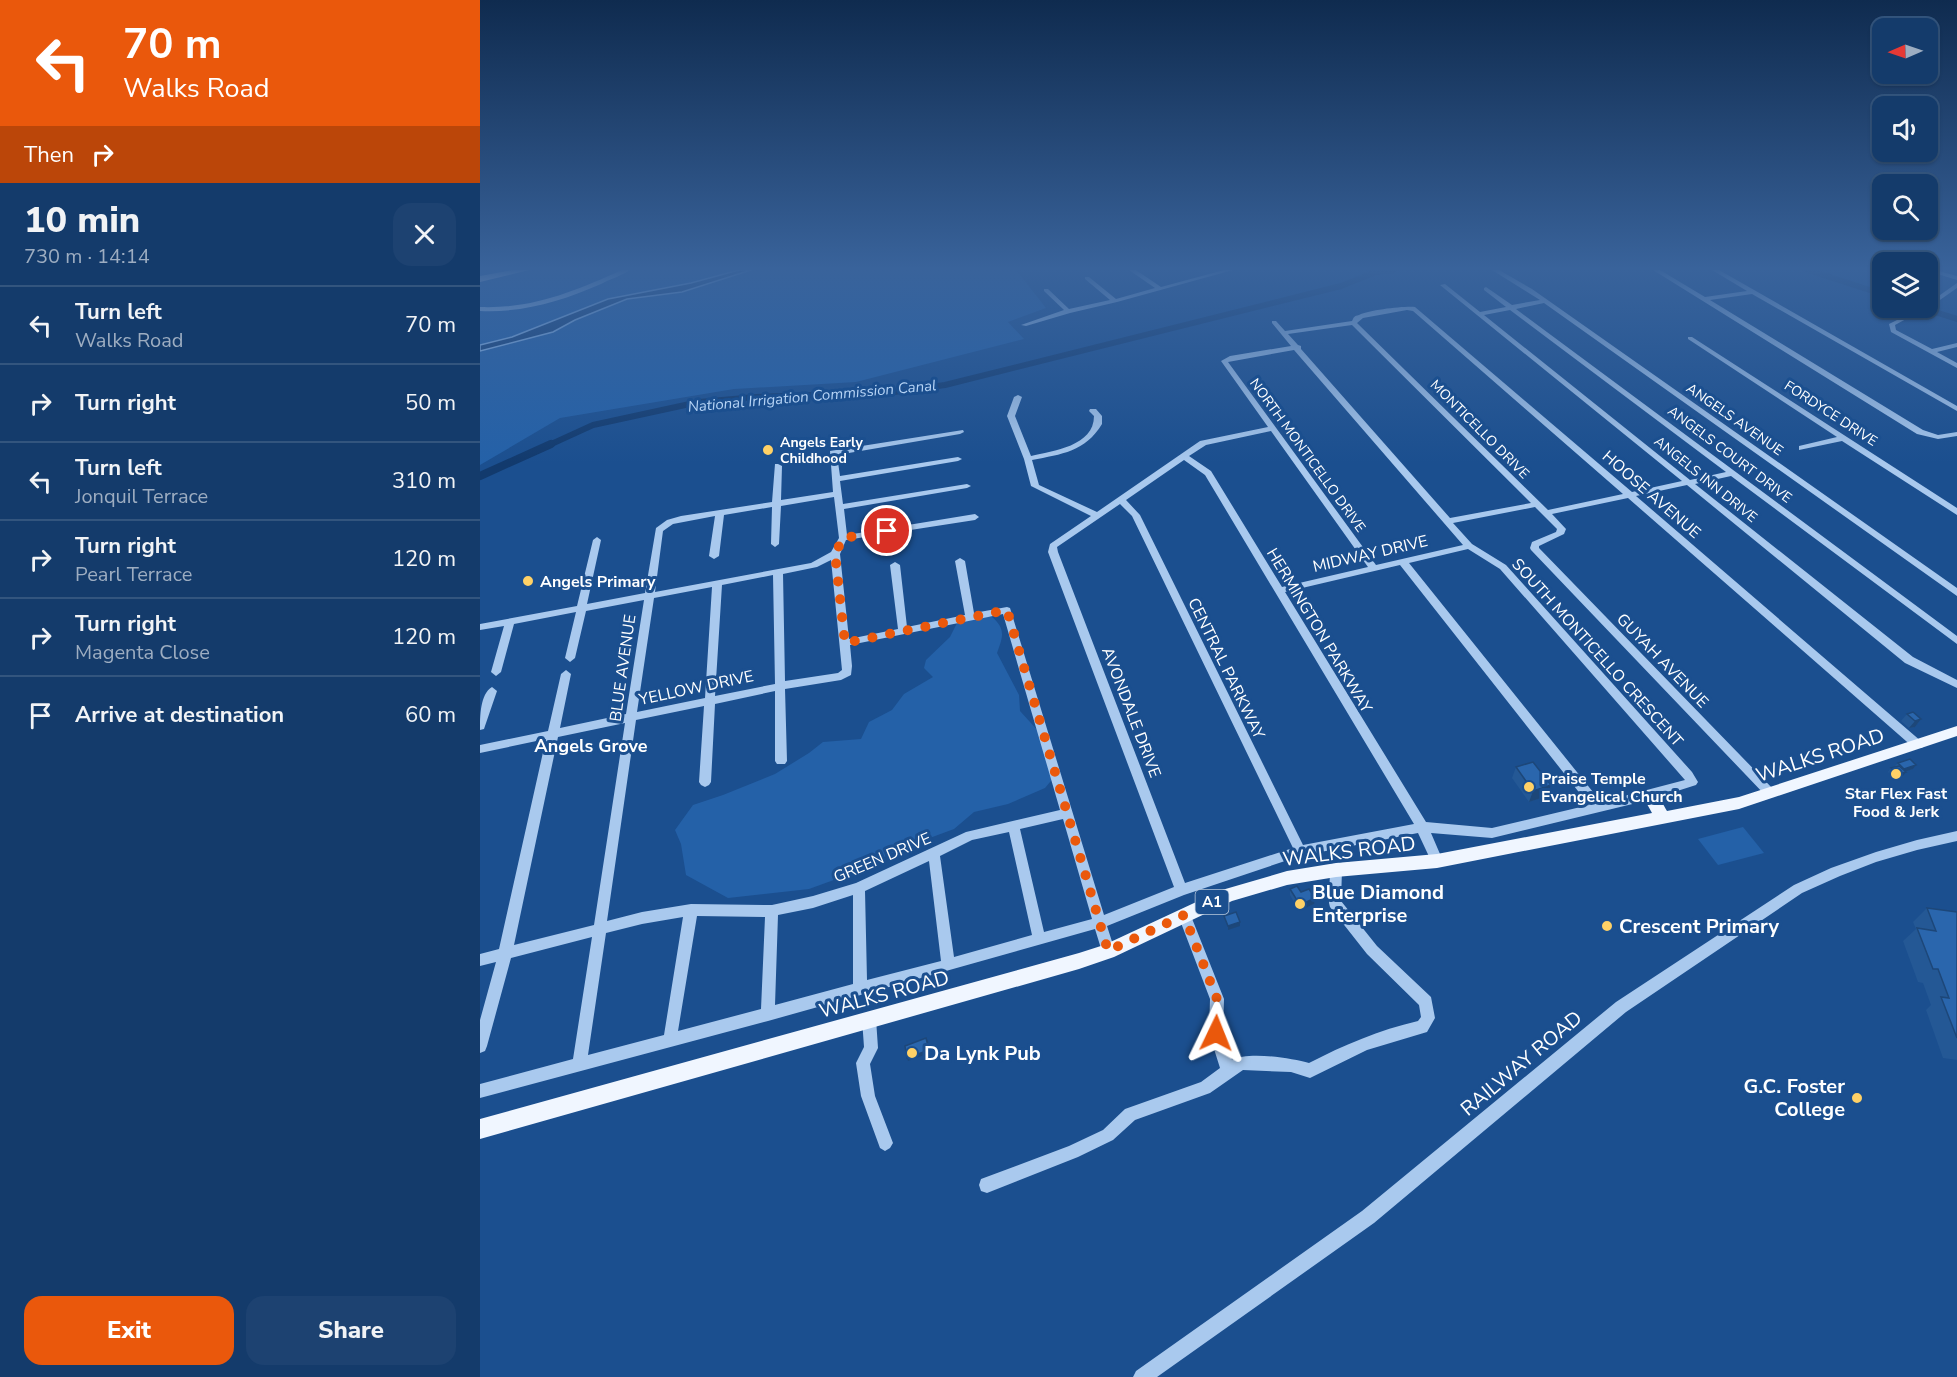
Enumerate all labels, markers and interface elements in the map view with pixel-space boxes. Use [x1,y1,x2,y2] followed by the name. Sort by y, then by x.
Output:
[123,16,222,73] text: 70 m
[1872,18,1938,84] north arrow
[1872,18,1938,318] map controls
[24,24,102,102] icon: left
[123,70,269,107] text: Walks Road
[1872,96,1938,162] button: sound
[86,138,119,171] icon: right
[24,140,74,170] text: Then
[1872,174,1938,240] button: search
[24,196,140,245] text: 10 min
[393,203,456,266] button: close
[24,243,150,270] text: 730 m · 14:14
[1872,252,1938,318] button: layers
[75,297,162,327] text: Turn left
[24,309,57,342] icon: left
[405,310,456,340] text: 70 m
[75,327,184,354] text: Walks Road
[687,375,937,417] water label: National Irrigation Commission Canal
[1245,375,1370,536] street label: NORTH MONTICELLO DRIVE
[1426,376,1533,483] street label: MONTICELLO DRIVE
[1781,376,1881,451] street label: FORDYCE DRIVE
[1682,379,1787,460] street label: ANGELS AVENUE
[24,387,57,420] icon: right
[75,388,176,418] text: Turn right
[405,388,456,418] text: 50 m
[1664,401,1796,507] street label: ANGELS COURT DRIVE
[1650,432,1761,527] street label: ANGELS INN DRIVE
[780,433,863,468] place label: Angels Early Childhood
[761,443,775,457] marker: Angels Early Childhood
[1597,446,1705,544] street label: HOOSE AVENUE
[75,453,162,483] text: Turn left
[24,465,57,498] icon: left
[392,466,456,496] text: 310 m
[75,483,208,510] text: Jonquil Terrace
[861,505,912,556] pin
[870,514,903,547] icon: arrive
[1311,530,1430,578] street label: MIDWAY DRIVE
[75,531,176,561] text: Turn right
[24,543,57,576] icon: right
[392,544,456,574] text: 120 m
[1261,544,1377,717] street label: HERMINGTON PARKWAY
[1507,554,1688,752] street label: SOUTH MONTICELLO CRESCENT
[75,561,192,588] text: Pearl Terrace
[540,571,656,593] place label: Angels Primary
[521,574,535,588] marker: Angels Primary
[1182,594,1270,743] street label: CENTRAL PARKWAY
[75,609,176,639] text: Turn right
[1611,609,1713,713] street label: GUYAH AVENUE
[605,613,641,723] street label: BLUE AVENUE
[24,621,57,654] icon: right
[392,622,456,652] text: 120 m
[75,639,210,666] text: Magenta Close
[1096,644,1166,781] street label: AVONDALE DRIVE
[636,665,756,711] street label: YELLOW DRIVE
[24,699,57,732] icon: arrive
[75,700,284,730] text: Arrive at destination
[405,700,456,730] text: 60 m
[1752,722,1888,789] street label: WALKS ROAD
[534,734,648,758] district label: Angels Grove
[1889,767,1903,781] marker: Star Flex Fast Food & Jerk
[1541,768,1683,808] place label: Praise Temple Evangelical Church
[1522,780,1536,794] marker: Praise Temple Evangelical Church
[1845,783,1948,823] place label: Star Flex Fast Food & Jerk
[830,827,935,888] street label: GREEN DRIVE
[1281,830,1417,873] street label: WALKS ROAD
[1312,879,1444,929] place label: Blue Diamond Enterprise
[1196,890,1228,914] road number: A1
[1293,897,1307,911] marker: Blue Diamond Enterprise
[1619,913,1779,940] place label: Crescent Primary
[1600,919,1614,933] marker: Crescent Primary
[816,964,952,1025] street label: WALKS ROAD
[1184,1001,1248,1065] position arrow
[1455,1005,1588,1122] street label: RAILWAY ROAD
[924,1040,1041,1067] place label: Da Lynk Pub
[905,1046,919,1060] marker: Da Lynk Pub
[1744,1073,1845,1123] place label: G.C. Foster College
[1850,1091,1864,1105] marker: G.C. Foster College
[24,1296,234,1365] button: Exit
[246,1296,456,1365] button: Share

